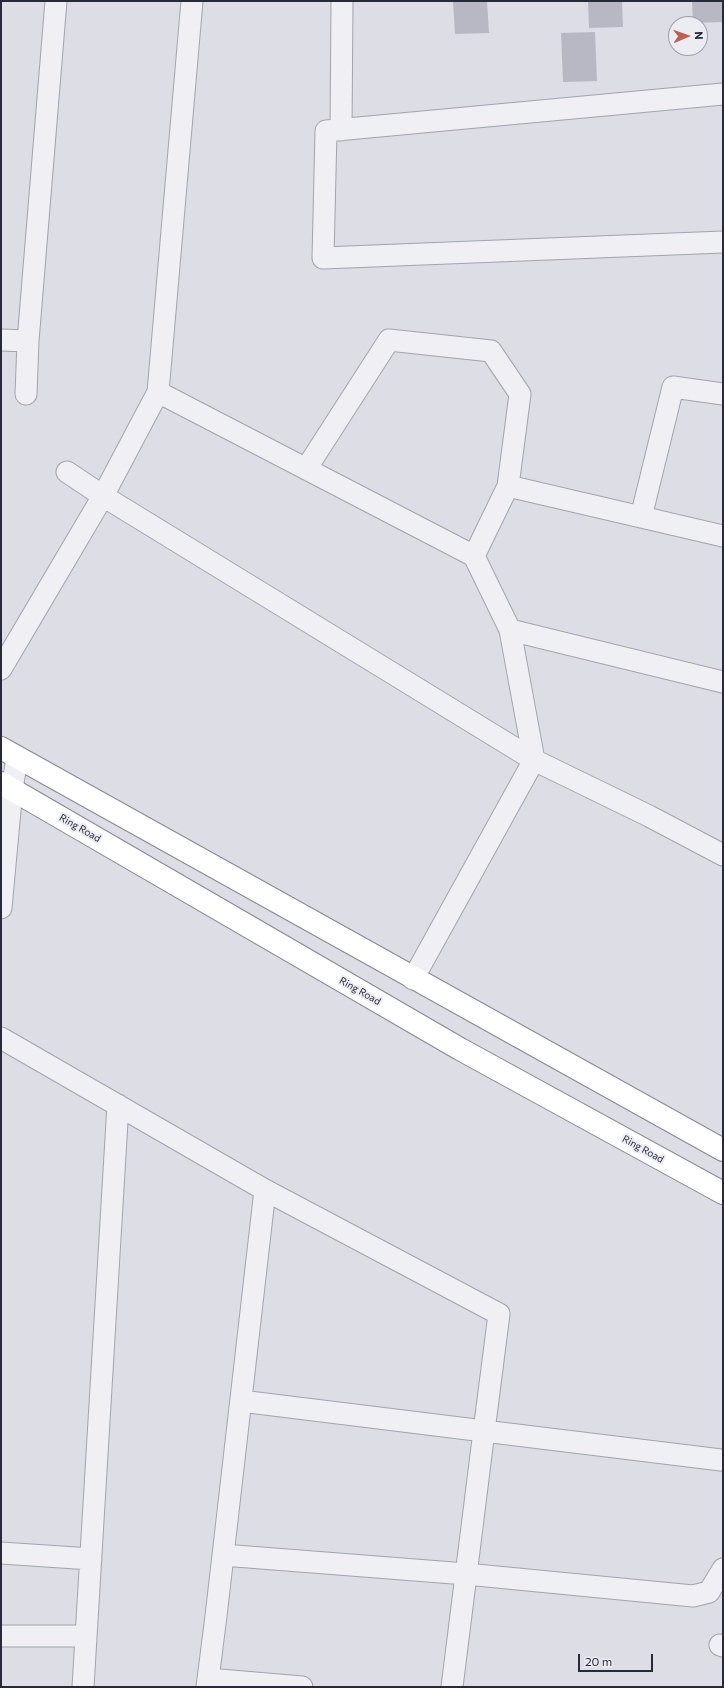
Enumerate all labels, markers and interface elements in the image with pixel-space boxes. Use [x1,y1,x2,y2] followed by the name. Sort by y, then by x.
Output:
[668,16,708,56] north arrow
[693,31,706,40] text: N
[57,811,103,845] street label: Ring Road
[337,974,383,1008] street label: Ring Road
[620,1133,666,1165] street label: Ring Road
[580,1646,655,1672] scale bar
[585,1654,612,1668] text: 20 m

